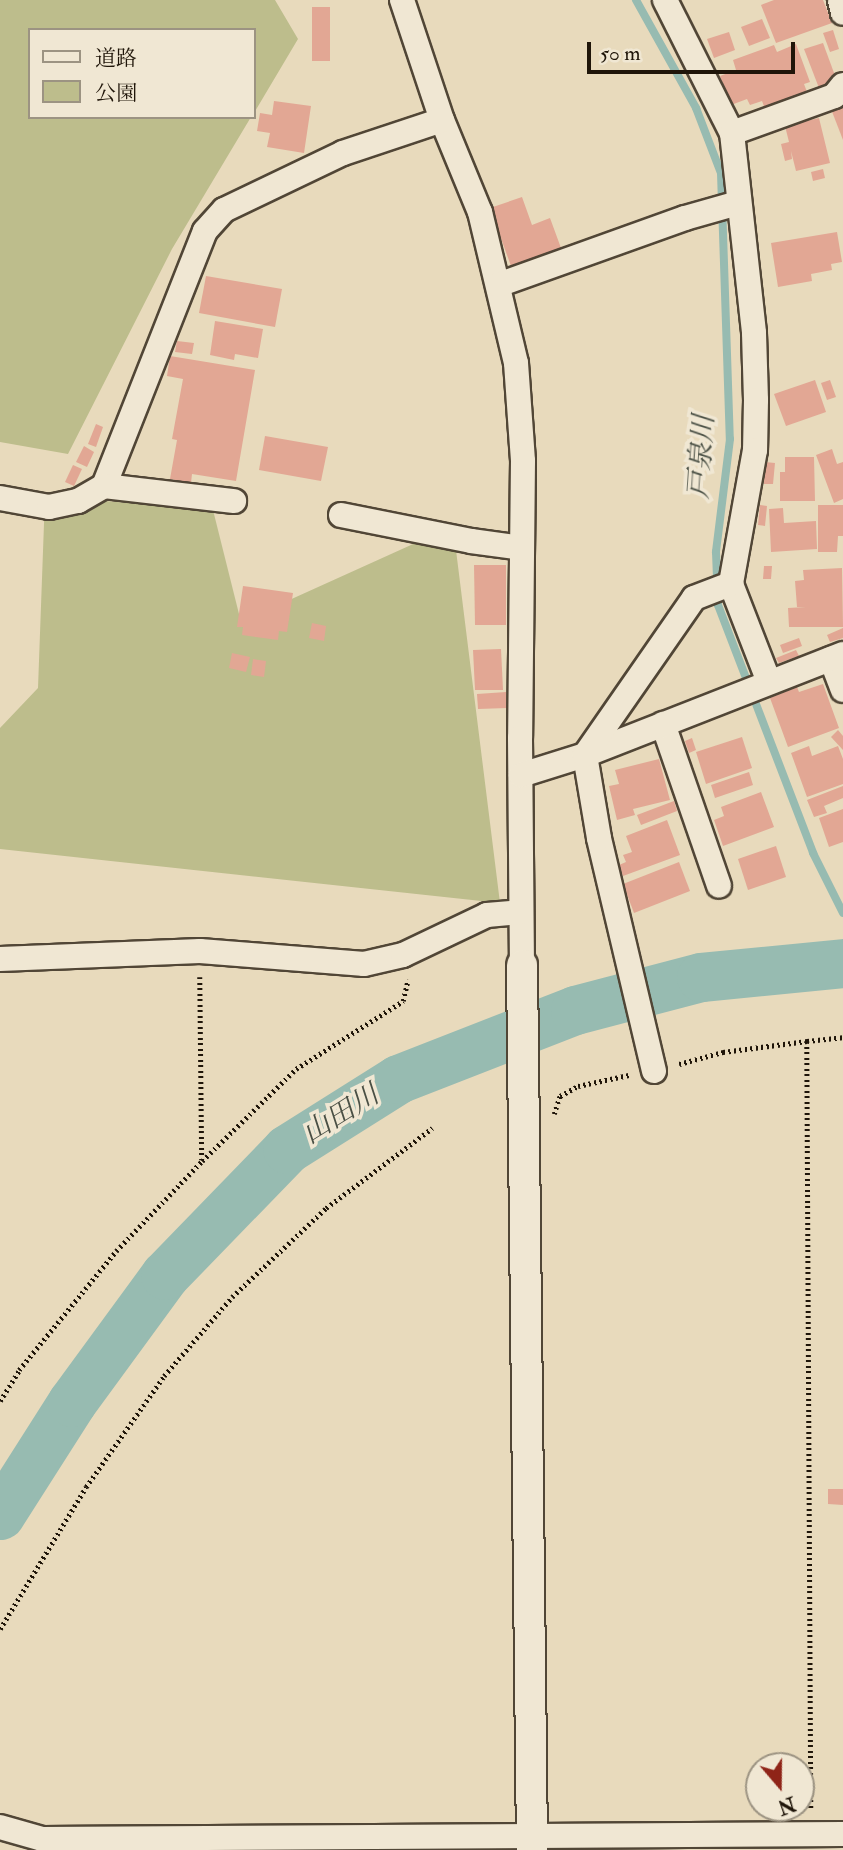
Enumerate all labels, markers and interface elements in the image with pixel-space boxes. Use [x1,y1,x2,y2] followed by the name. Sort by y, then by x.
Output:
[28,28,256,119] legend
[591,28,799,72] scale bar
[600,40,641,67] text: 50 m
[95,45,137,72] text: 道路
[95,80,137,107] text: 公園
[682,414,722,500] water label: 戸泉川
[296,1078,386,1152] water label: 山田川
[745,1752,815,1822] north arrow
[774,1791,799,1819] text: N

